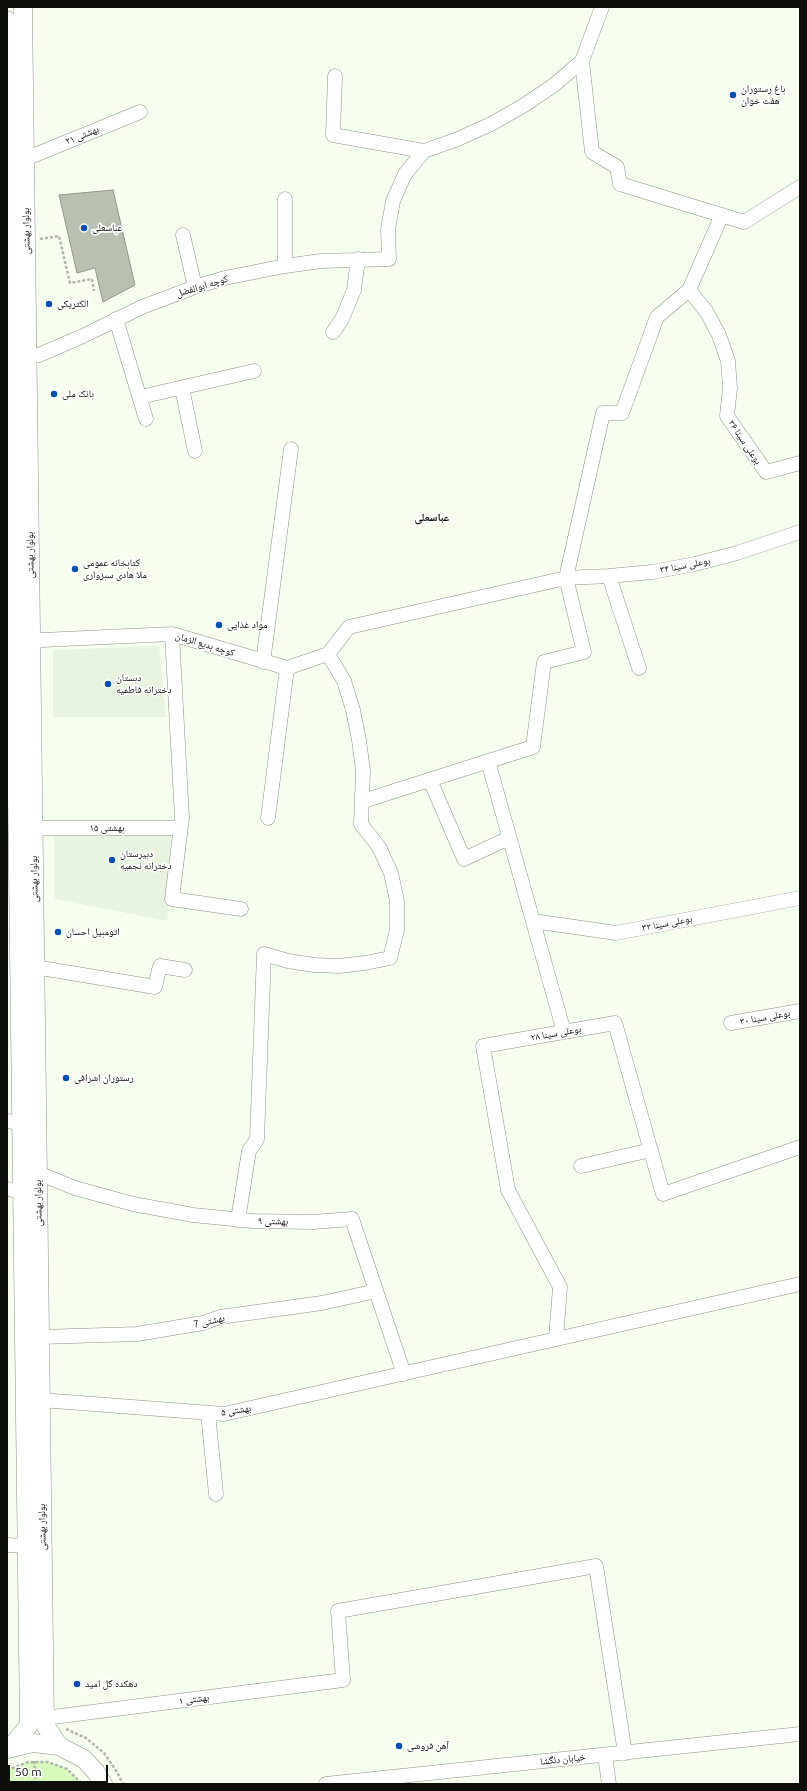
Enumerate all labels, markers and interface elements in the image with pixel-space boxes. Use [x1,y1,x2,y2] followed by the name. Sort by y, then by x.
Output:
[741,83,785,106] place label: باغ رستوران هفت خوان
[728,90,738,100] marker: باغ رستوران هفت خوان
[64,123,100,147] street label: بهشتی ۲۱
[20,208,32,254] street label: بولوار بهشتی
[92,222,123,234] place label: عباسعلی
[79,223,89,233] marker: عباسعلی
[174,272,230,300] street label: کوچه ابوالفضل
[57,298,89,310] place label: الکتریکی
[44,299,54,309] marker: الکتریکی
[62,388,94,400] place label: بانک ملی
[49,389,59,399] marker: بانک ملی
[726,418,764,466] street label: بوعلی سینا ۳۶
[415,510,449,524] district label: عباسعلی
[24,532,36,578] street label: بولوار بهشتی
[659,554,711,576] street label: بوعلی سینا ۳۴
[83,557,147,580] place label: کتابخانه عمومی ملا هادی سبزواری
[70,564,80,574] marker: کتابخانه عمومی ملا هادی سبزواری
[227,619,268,631] place label: مواد غذایی
[214,620,224,630] marker: مواد غذایی
[174,629,236,659] street label: کوچه بدیع الزمان
[116,672,172,696] place label: دبستان دخترانه فاطمیه
[103,679,113,689] marker: دبستان دخترانه فاطمیه
[90,822,124,834] street label: بهشتی ۱۵
[120,848,172,872] place label: دبیرستان دخترانه نجمیه
[107,855,117,865] marker: دبیرستان دخترانه نجمیه
[28,856,40,902] street label: بولوار بهشتی
[641,912,693,934] street label: بوعلی سینا ۳۲
[66,926,120,938] place label: اتومبیل احسان
[53,927,63,937] marker: اتومبیل احسان
[739,1007,791,1027] street label: بوعلی سینا ۳۰
[530,1023,582,1043] street label: بوعلی سینا ۲۸
[74,1072,134,1084] place label: رستوران اشرافی
[61,1073,71,1083] marker: رستوران اشرافی
[32,1180,44,1226] street label: بولوار بهشتی
[258,1215,288,1227] street label: بهشتی ۹
[192,1312,226,1330] street label: بهشتی 7
[220,1402,252,1418] street label: بهشتی ۵
[36,1504,48,1550] street label: بولوار بهشتی
[85,1678,138,1690] place label: دهکده گل امید
[72,1679,82,1689] marker: دهکده گل امید
[178,1691,210,1707] street label: بهشتی ۱
[407,1740,449,1752] place label: آهن فروشی
[394,1741,404,1751] marker: آهن فروشی
[540,1751,586,1767] street label: خیابان دلگشا
[10,1757,110,1783] scale bar
[15,1765,42,1778] text: 50 m

